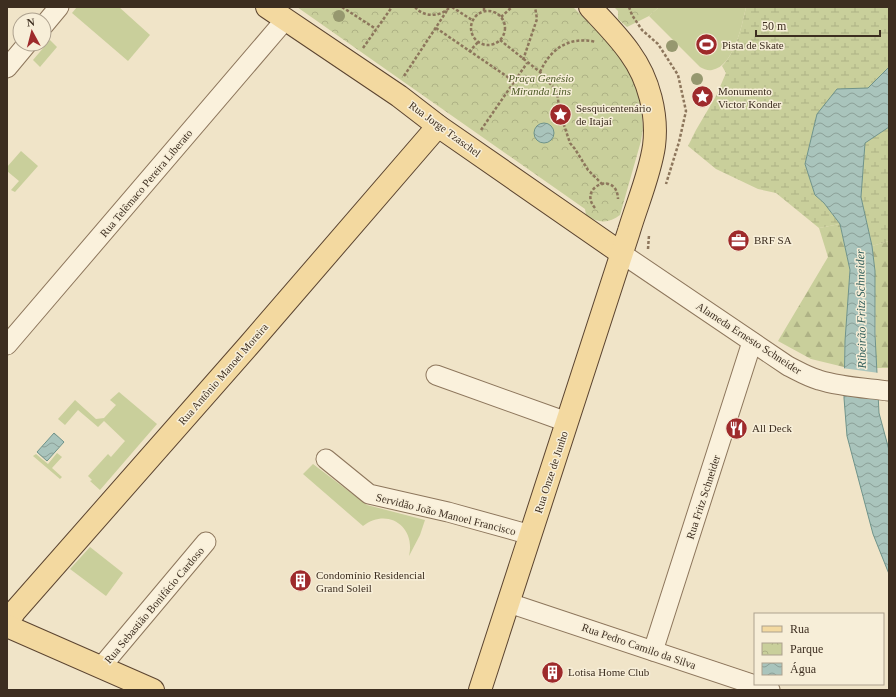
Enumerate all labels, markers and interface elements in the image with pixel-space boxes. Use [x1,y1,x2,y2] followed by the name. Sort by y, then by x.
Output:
[12,12,52,52] north arrow
[756,12,880,38] scale bar
[26,16,36,29] text: N
[762,19,787,33] text: 50 m
[693,32,719,58] sports icon: Pista de Skate
[722,39,784,51] place label: Pista de Skate
[507,72,574,97] park label: Praça Genésio Miranda Lins
[690,84,716,110] place icon: Monumento Victor Konder
[718,85,782,110] place label: Monumento Victor Konder
[407,99,483,159] street label: Rua Jorge Tzaschel
[547,101,573,127] place icon: Sesquicentenário de Itajaí
[576,102,652,127] place label: Sesquicentenário de Itajaí
[97,126,195,239] street label: Rua Telêmaco Pereira Liberato
[725,227,751,253] office icon: BRF SA
[754,234,792,246] place label: BRF SA
[853,249,869,370] water label: Ribeirão Fritz Schneider
[694,300,804,377] street label: Alameda Ernesto Schneider
[176,321,270,427] street label: Rua Antônio Manoel Moreira
[723,415,749,441] restaurant icon: All Deck
[752,422,793,434] place label: All Deck
[532,429,570,515] street label: Rua Onze de Junho
[684,453,722,541] street label: Rua Fritz Schneider
[375,491,518,537] street label: Servidão João Manoel Francisco
[102,544,207,666] street label: Rua Sebastião Bonifácio Cardoso
[288,568,314,594] building icon: Condomínio Residencial Grand Soleil
[316,569,425,594] place label: Condomínio Residencial Grand Soleil
[754,613,884,685] legend
[580,621,698,671] street label: Rua Pedro Camilo da Silva
[790,622,810,636] text: Rua
[790,642,823,656] text: Parque
[539,659,565,685] building icon: Lotisa Home Club
[790,662,817,676] text: Água
[568,666,650,678] place label: Lotisa Home Club

